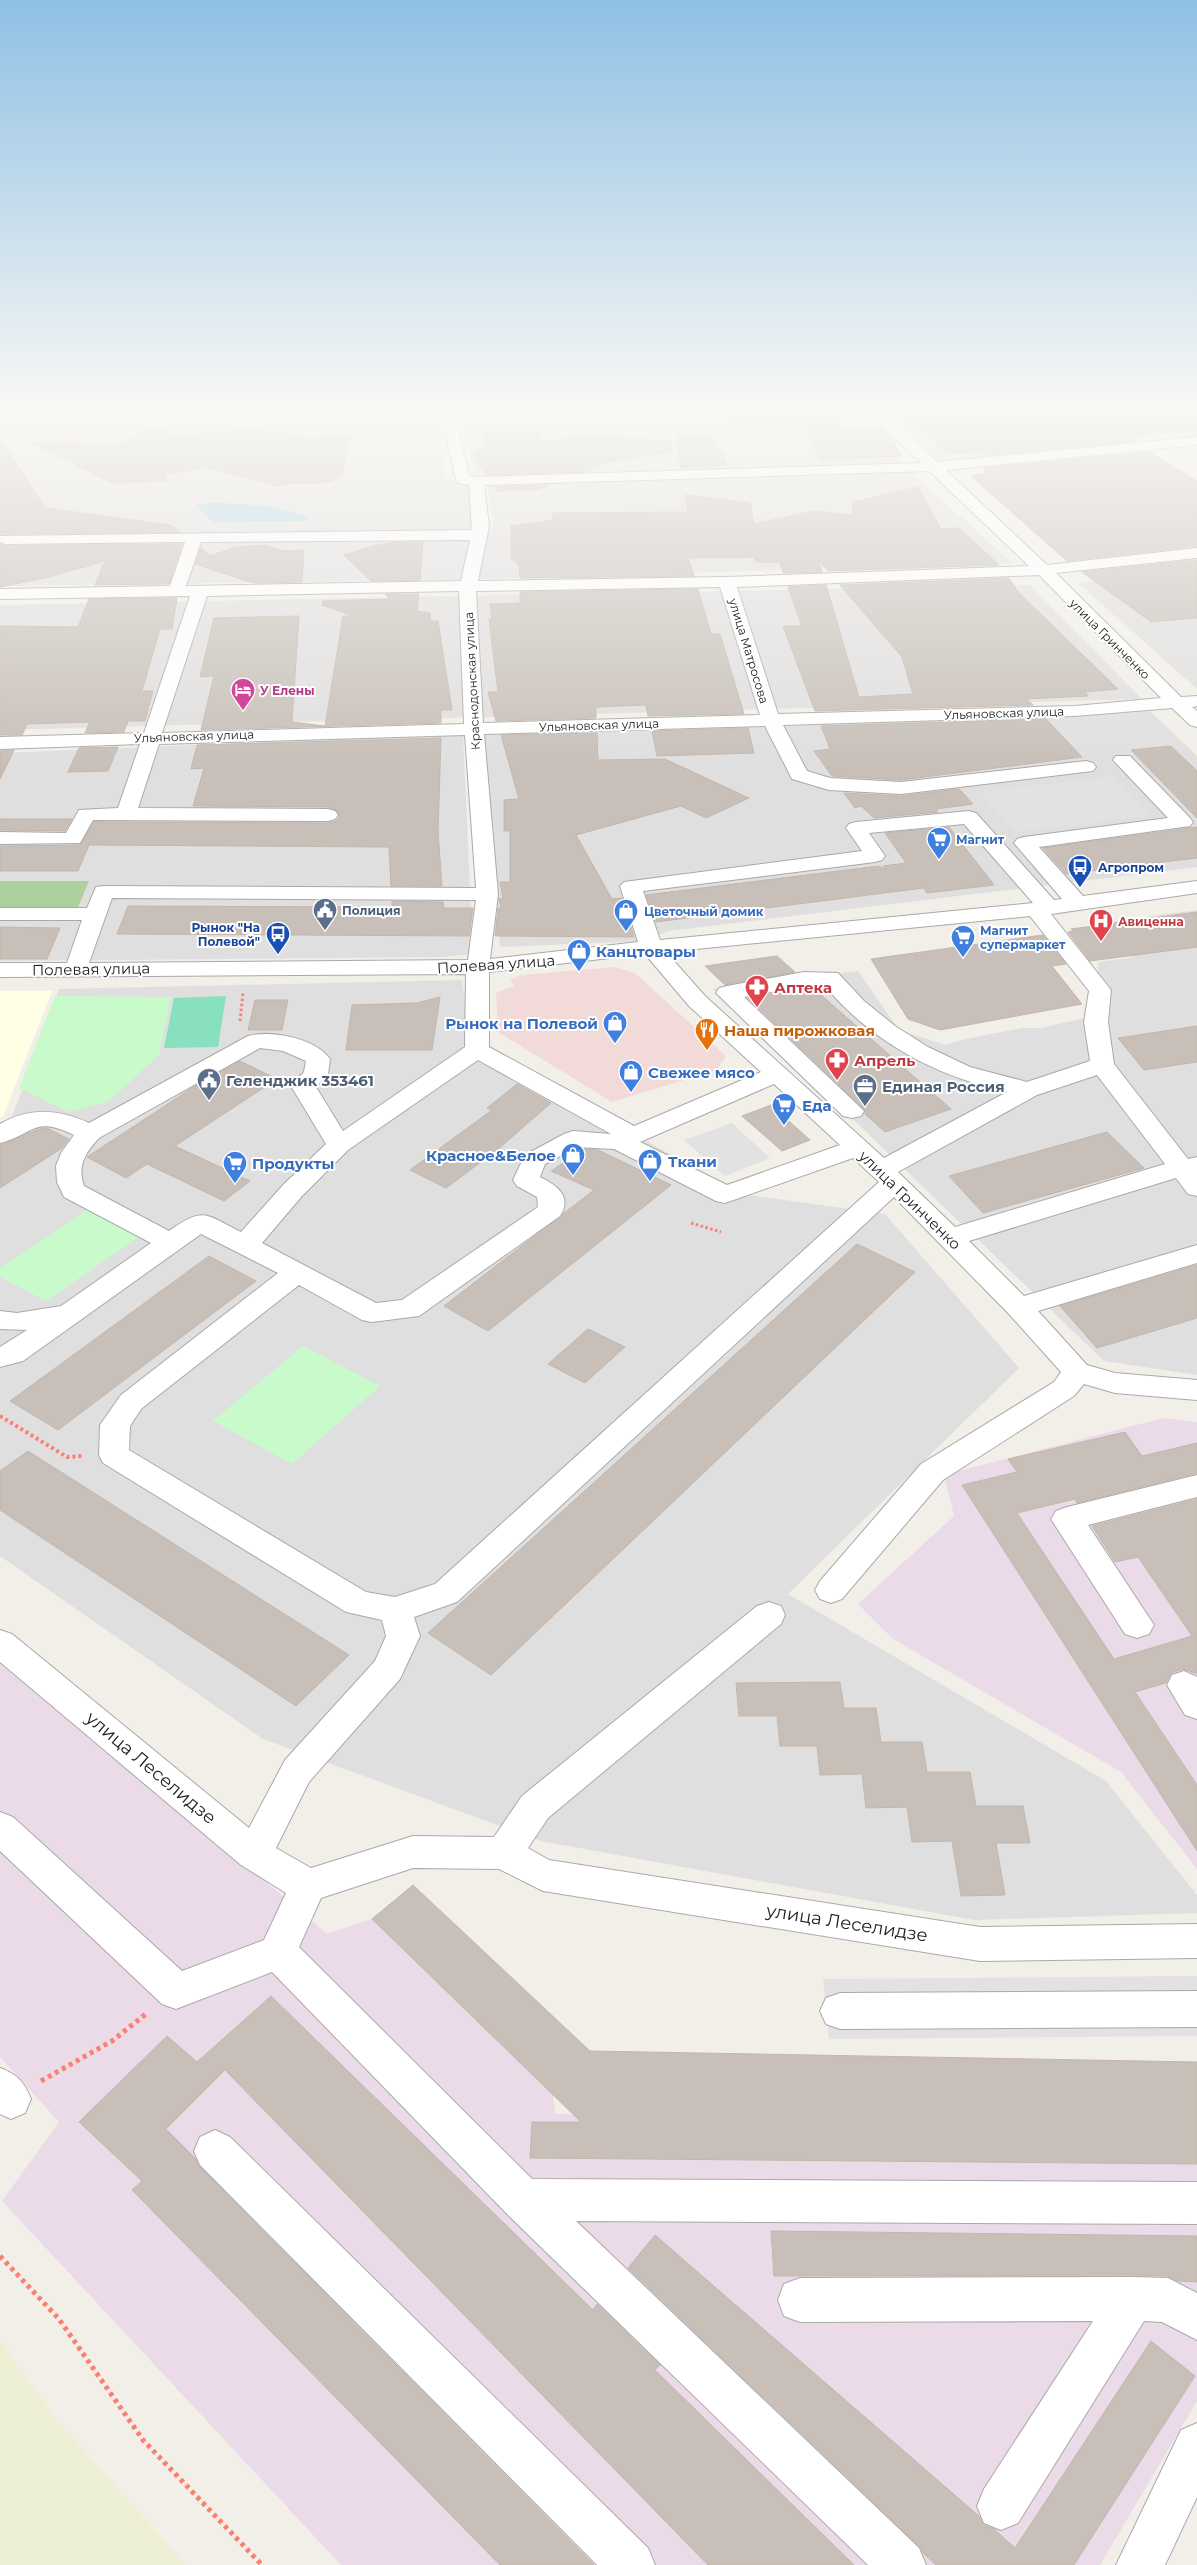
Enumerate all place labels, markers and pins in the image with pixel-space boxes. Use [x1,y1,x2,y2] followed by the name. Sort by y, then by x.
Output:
[230,677,256,711] hotel icon: У Елены
[260,683,315,698] place label: У Елены
[926,826,952,860] supermarket icon: Магнит
[956,832,1005,847] place label: Магнит
[1067,854,1093,888] bus stop icon: Агропром
[1098,860,1164,875] place label: Агропром
[312,897,338,931] public building icon: Полиция
[613,898,639,932] shop icon: Цветочный домик
[342,903,401,918] place label: Полиция
[644,904,764,919] place label: Цветочный домик
[1088,908,1114,942] hospital icon: Авиценна
[1118,914,1184,929] place label: Авиценна
[192,920,260,949] place label: Рынок "На Полевой"
[265,921,291,955] bus stop icon: Рынок "На Полевой"
[980,923,1066,952] place label: Магнит супермаркет
[950,924,976,958] supermarket icon: Магнит супермаркет
[566,938,592,972] shop icon: Канцтовары
[596,942,696,961] place label: Канцтовары
[744,974,770,1008] pharmacy icon: Аптека
[774,978,832,997] place label: Аптека
[602,1010,628,1044] shop icon: Рынок на Полевой
[445,1014,598,1033] place label: Рынок на Полевой
[694,1017,720,1051] restaurant icon: Наша пирожковая
[724,1021,875,1040] place label: Наша пирожковая
[824,1047,850,1081] pharmacy icon: Апрель
[854,1051,915,1070] place label: Апрель
[618,1059,644,1093] shop icon: Свежее мясо
[648,1063,755,1082] place label: Свежее мясо
[196,1067,222,1101] public building icon: Геленджик 353461
[226,1071,374,1090] place label: Геленджик 353461
[852,1073,878,1107] office icon: Единая Россия
[882,1077,1005,1096] place label: Единая Россия
[771,1092,797,1126] supermarket icon: Еда
[802,1096,832,1115] place label: Еда
[560,1142,586,1176] shop icon: Красное&Белое
[426,1146,556,1165] place label: Красное&Белое
[637,1148,663,1182] shop icon: Ткани
[222,1150,248,1184] supermarket icon: Продукты
[668,1152,717,1171] place label: Ткани
[252,1154,334,1173] place label: Продукты

